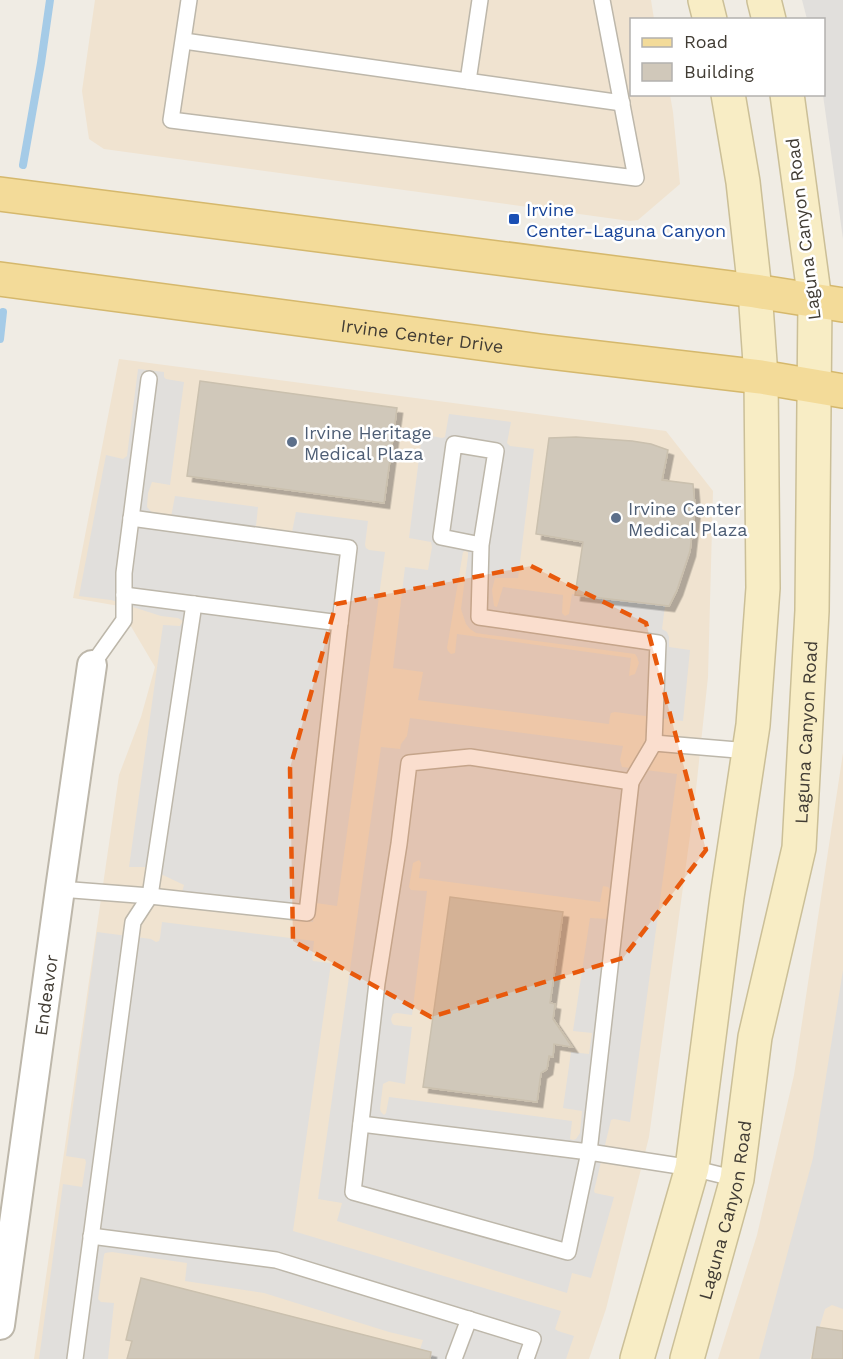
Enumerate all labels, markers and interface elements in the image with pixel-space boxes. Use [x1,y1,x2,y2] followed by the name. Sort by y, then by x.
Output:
[630,18,825,96] legend
[684,31,728,52] text: Road
[684,61,754,82] text: Building
[781,137,825,321] street label: Laguna Canyon Road
[526,199,726,241] place label: Irvine Center-Laguna Canyon
[507,212,521,226] marker: Irvine Center-Laguna Canyon
[340,314,505,357] street label: Irvine Center Drive
[304,422,432,464] place label: Irvine Heritage Medical Plaza
[285,435,299,449] marker: Irvine Heritage Medical Plaza
[628,498,747,540] place label: Irvine Center Medical Plaza
[609,511,623,525] marker: Irvine Center Medical Plaza
[790,640,821,824] street label: Laguna Canyon Road
[29,953,61,1037] street label: Endeavor
[694,1119,755,1302] street label: Laguna Canyon Road

